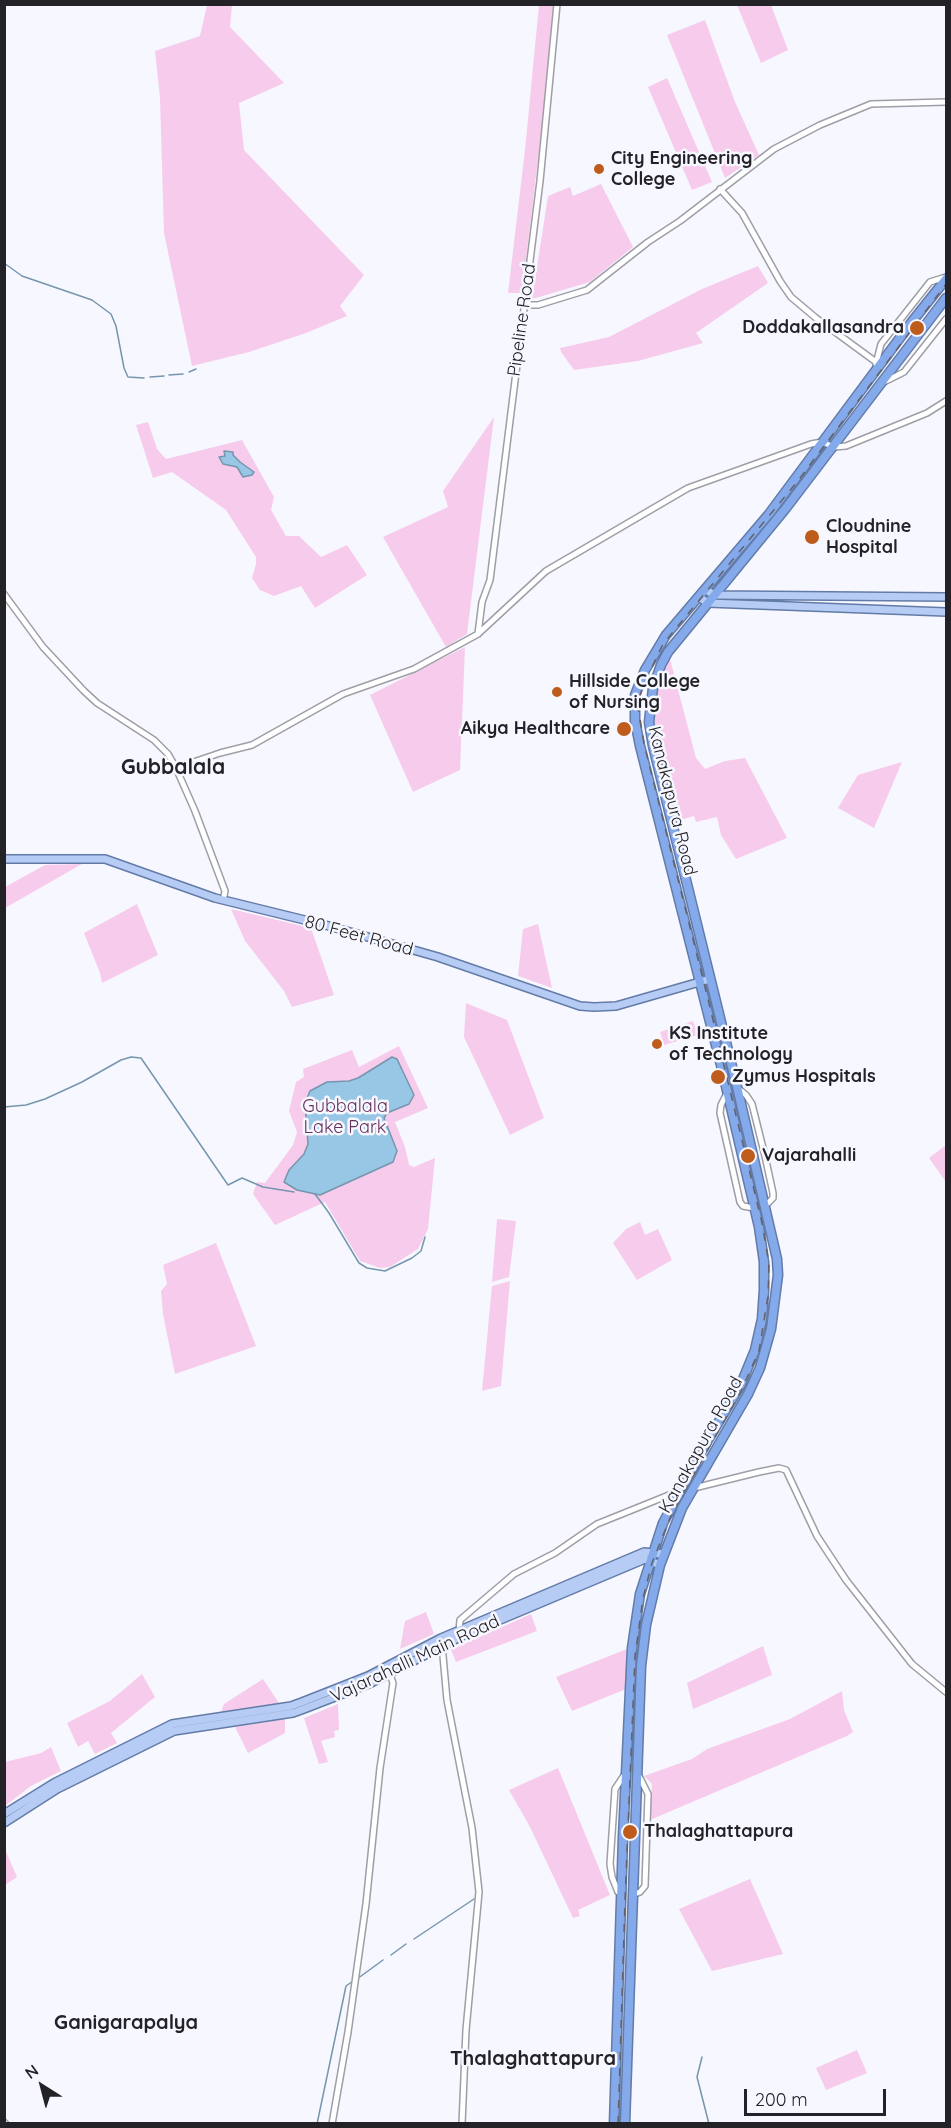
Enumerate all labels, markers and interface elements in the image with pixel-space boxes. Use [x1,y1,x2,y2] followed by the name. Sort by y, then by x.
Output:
[611,148,752,190] place label: City Engineering College
[592,162,606,176] marker: City Engineering College
[503,262,541,378] street label: Pipeline Road
[742,317,904,339] place label: Doddakallasandra
[908,319,926,337] marker: Doddakallasandra
[826,516,911,558] place label: Cloudnine Hospital
[803,528,821,546] marker: Cloudnine Hospital
[569,671,700,714] place label: Hillside College of Nursing
[550,685,564,699] marker: Hillside College of Nursing
[461,718,610,740] place label: Aikya Healthcare
[615,720,633,738] marker: Aikya Healthcare
[643,724,701,878] street label: Kanakapura Road
[121,755,225,781] district label: Gubbalala
[302,911,416,961] street label: 80 Feet Road
[669,1023,793,1066] place label: KS Institute of Technology
[650,1037,664,1051] marker: KS Institute of Technology
[732,1066,876,1088] place label: Zymus Hospitals
[709,1068,727,1086] marker: Zymus Hospitals
[302,1096,388,1138] park label: Gubbalala Lake Park
[762,1145,856,1167] place label: Vajarahalli
[739,1147,757,1165] marker: Vajarahalli
[654,1373,748,1517] street label: Kanakapura Road
[327,1610,503,1708] street label: Vajarahalli Main Road
[644,1821,793,1843] place label: Thalaghattapura
[621,1823,639,1841] marker: Thalaghattapura
[54,2011,198,2035] district label: Ganigarapalya
[450,2047,616,2071] district label: Thalaghattapura
[12,2056,72,2116] north arrow
[21,2060,42,2083] text: N
[747,2077,890,2115] scale bar
[755,2088,808,2111] text: 200 m

